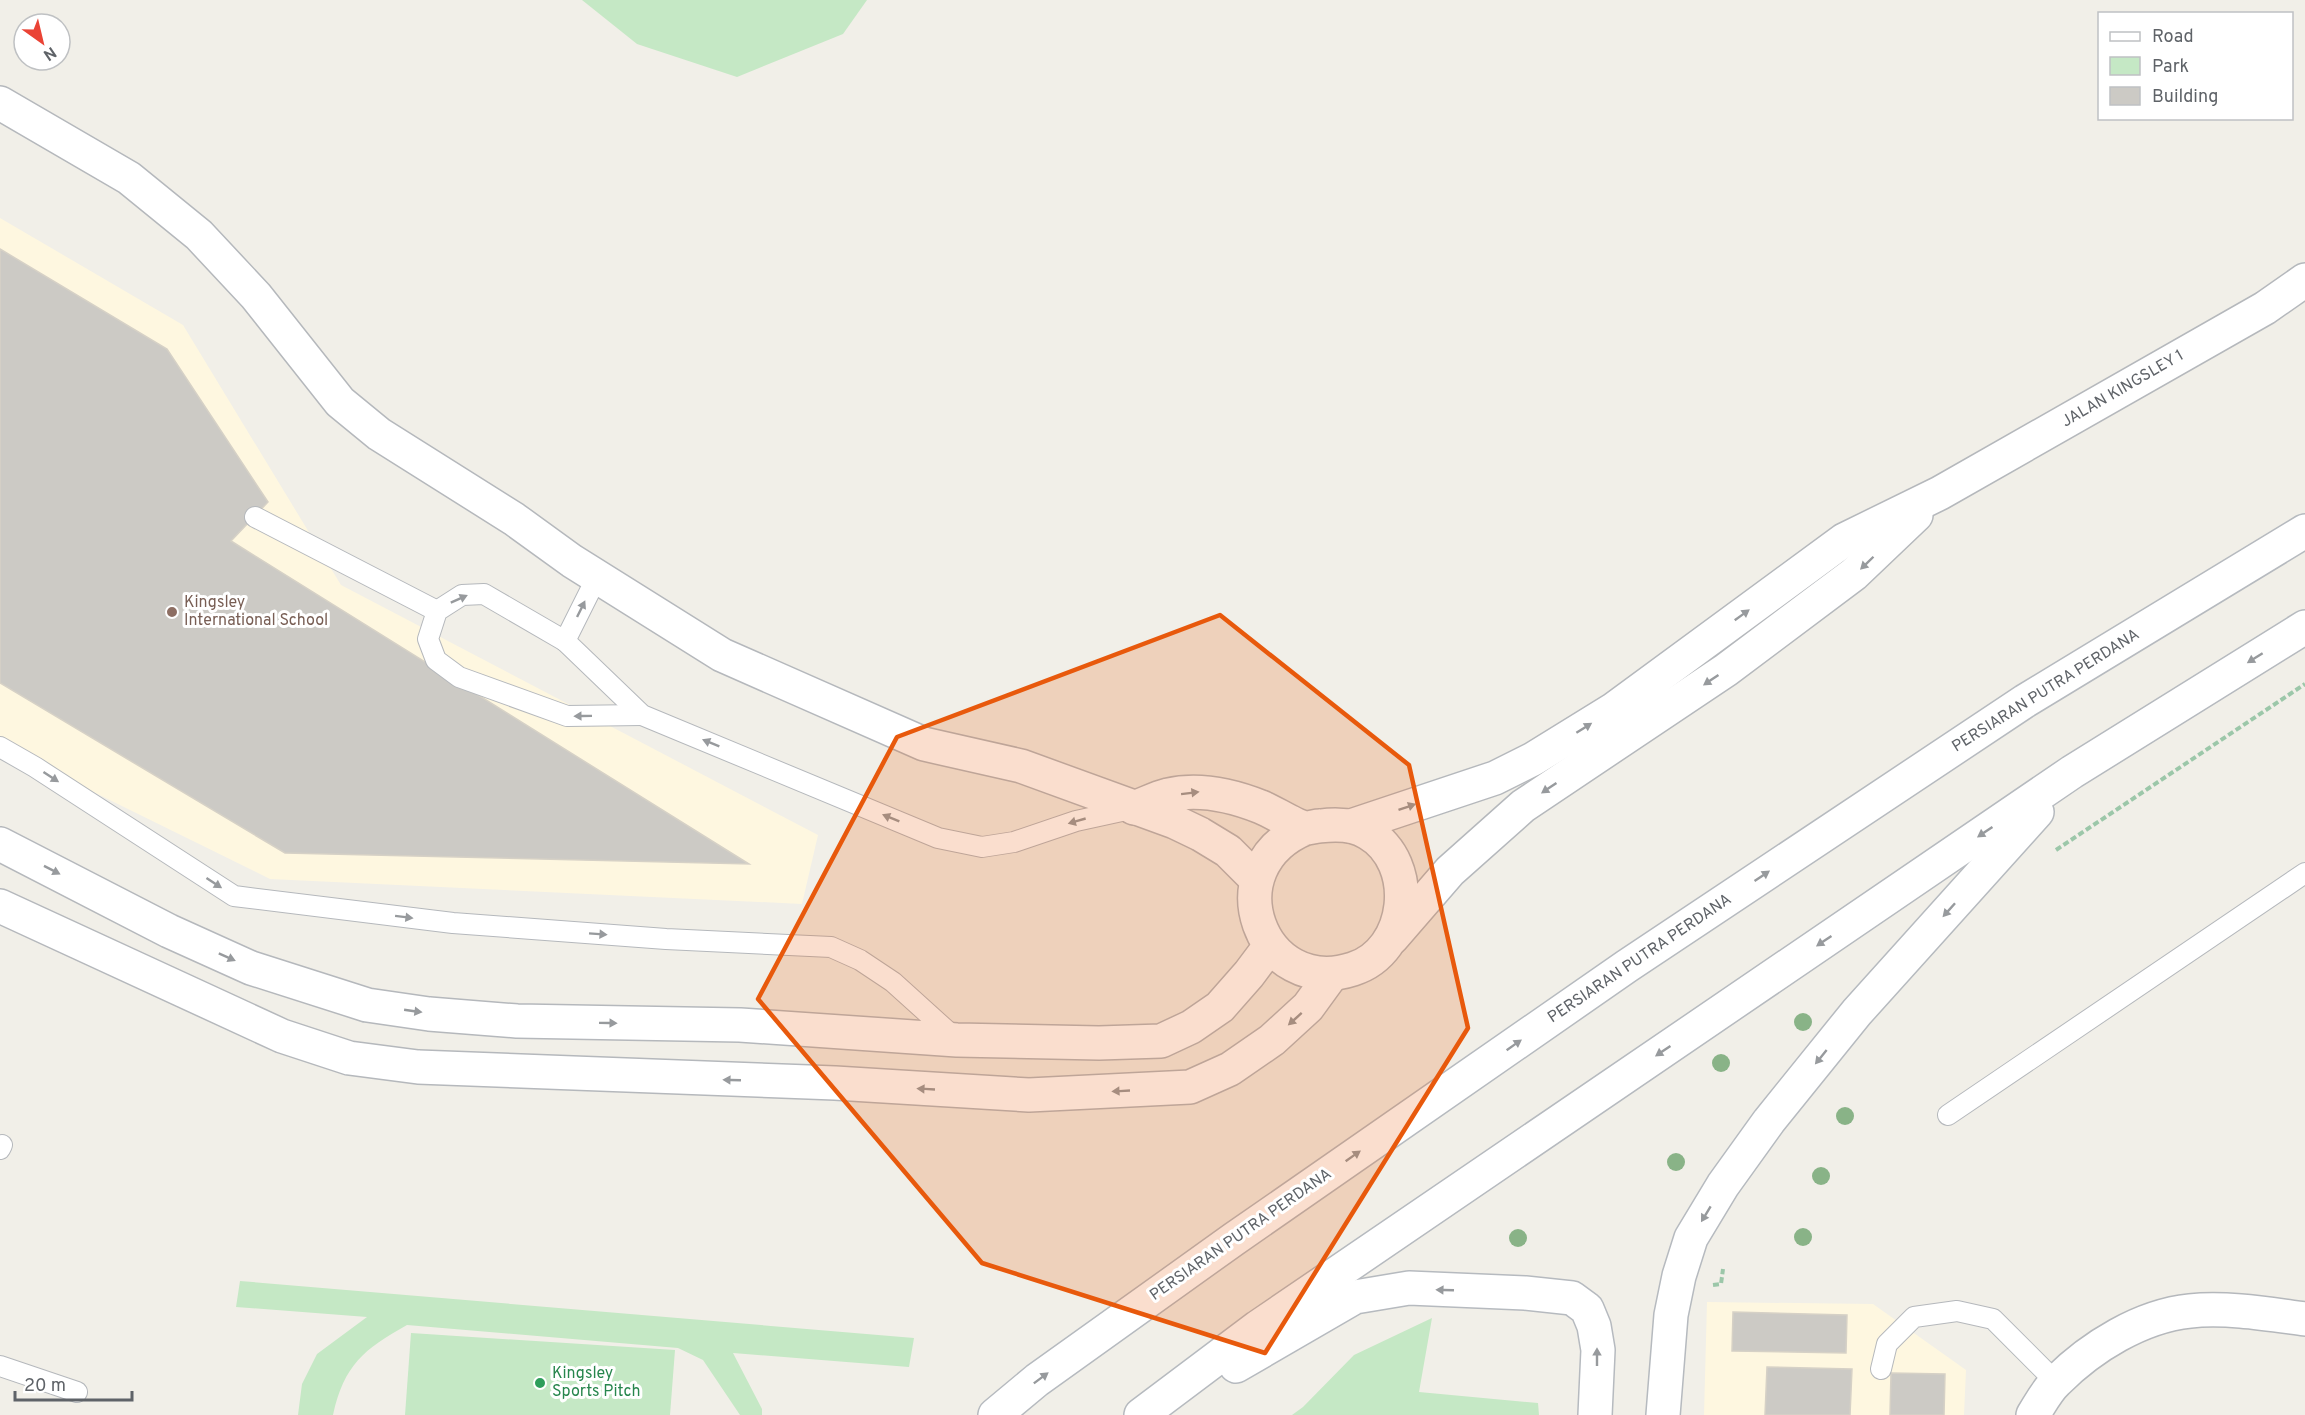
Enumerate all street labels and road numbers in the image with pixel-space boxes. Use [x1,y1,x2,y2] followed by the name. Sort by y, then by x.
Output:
[2058,346,2188,432] street label: JALAN KINGSLEY 1
[1949,625,2144,757] street label: PERSIARAN PUTRA PERDANA
[1544,890,1736,1028] street label: PERSIARAN PUTRA PERDANA
[1146,1164,1336,1306] street label: PERSIARAN PUTRA PERDANA

